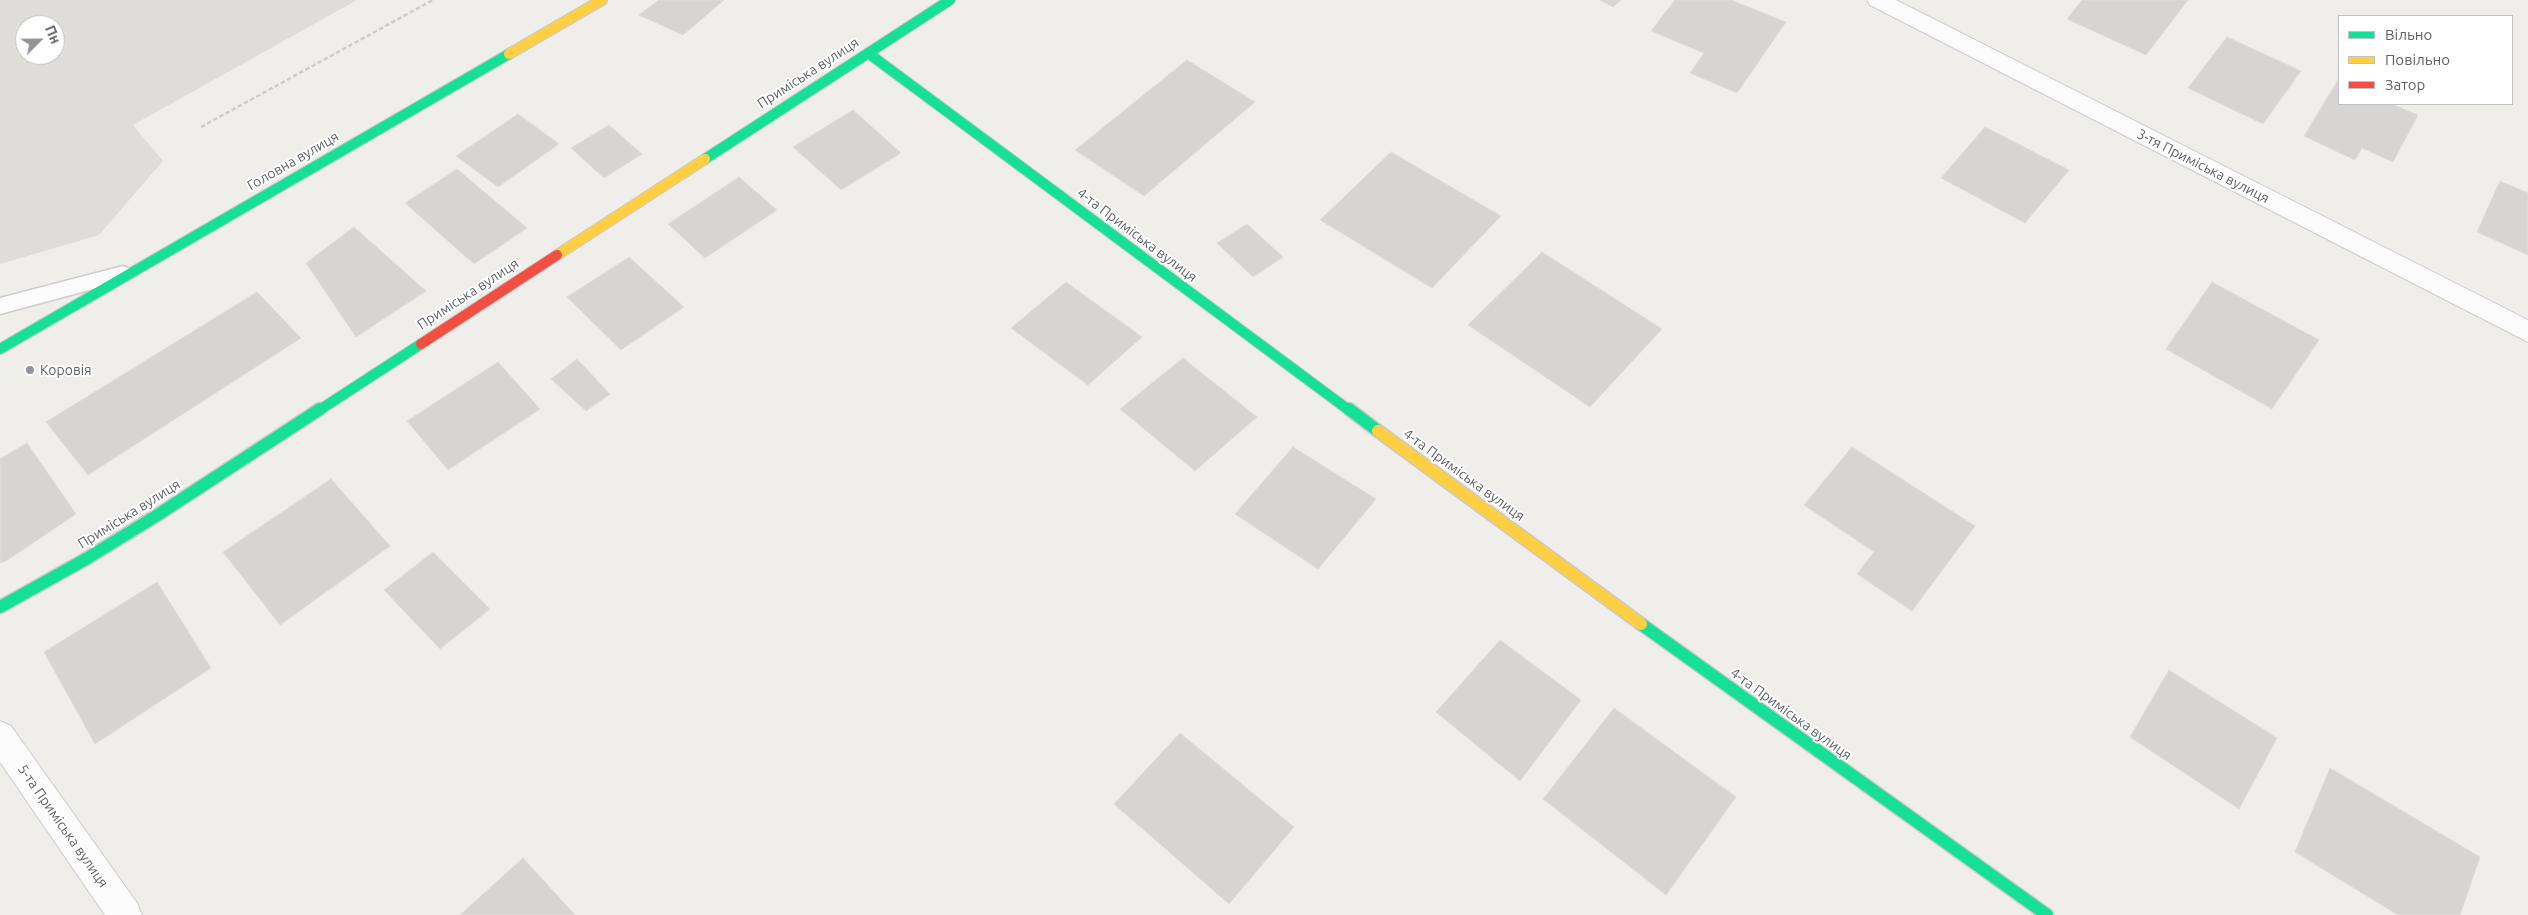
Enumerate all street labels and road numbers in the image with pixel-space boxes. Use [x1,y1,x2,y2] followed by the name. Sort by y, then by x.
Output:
[754,34,862,112] street label: Приміська вулиця
[2134,125,2272,207] street label: 3-тя Приміська вулиця
[244,128,342,194] street label: Головна вулиця
[1074,184,1200,286] street label: 4-та Приміська вулиця
[414,255,522,333] street label: Приміська вулиця
[1400,425,1528,525] street label: 4-та Приміська вулиця
[75,476,183,552] street label: Приміська вулиця
[1727,664,1855,764] street label: 4-та Приміська вулиця
[14,761,112,891] street label: 5-та Приміська вулиця

